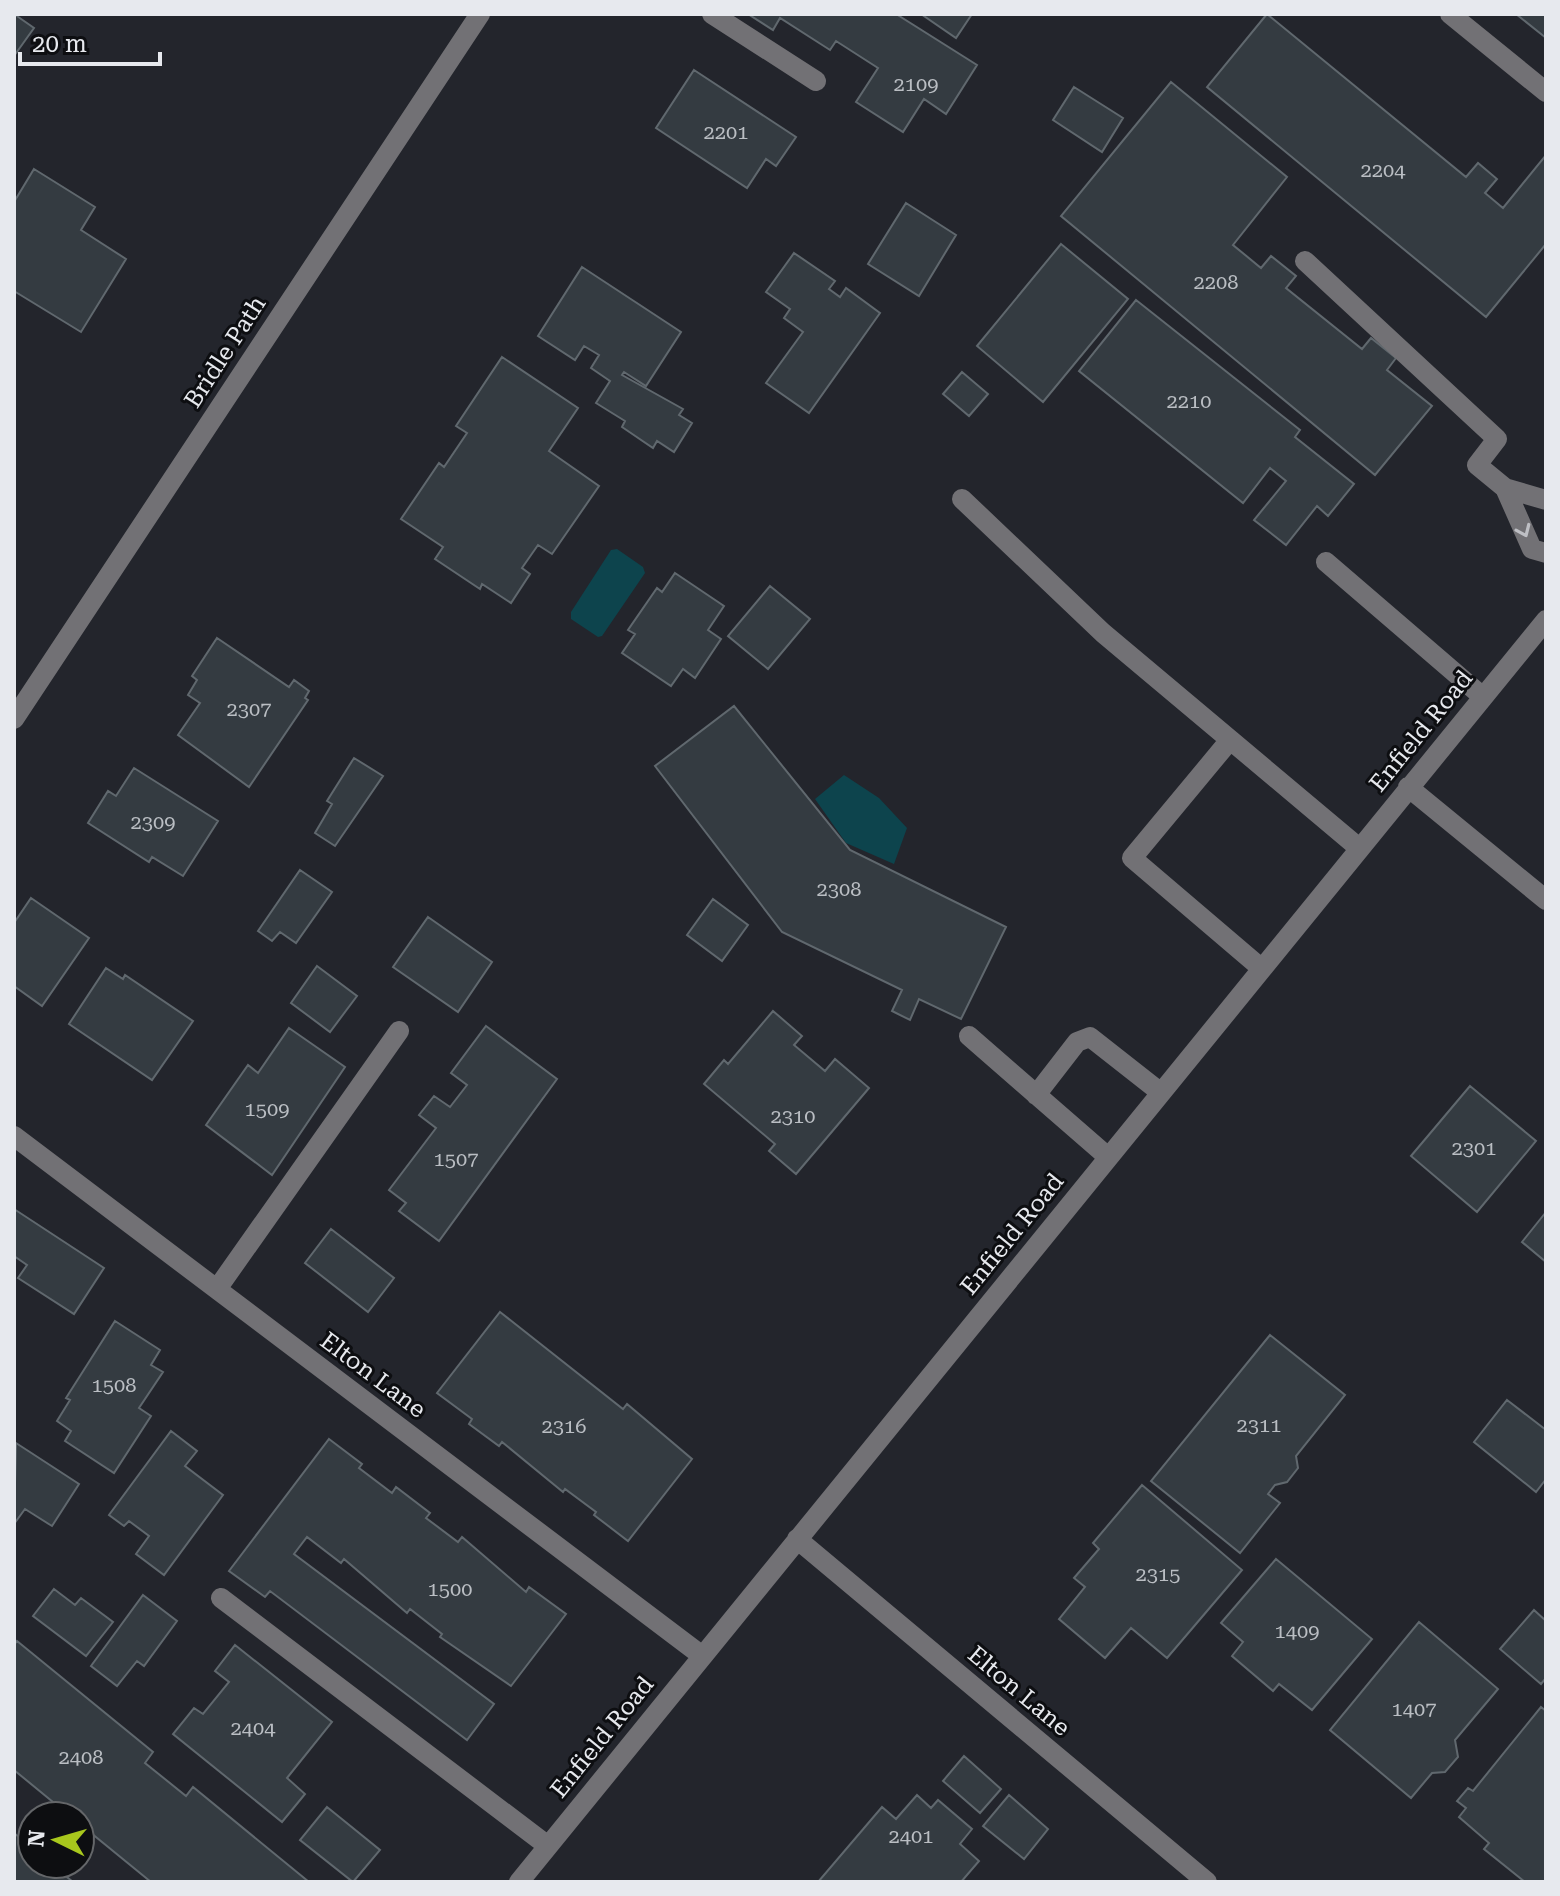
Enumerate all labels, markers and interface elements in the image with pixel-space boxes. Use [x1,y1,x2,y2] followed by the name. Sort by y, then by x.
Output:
[20,16,160,66] scale bar
[32,30,87,58] text: 20 m
[894,72,938,96] house number: 2109
[704,120,748,144] house number: 2201
[1361,158,1406,182] house number: 2204
[1194,270,1238,294] house number: 2208
[178,291,272,413] street label: Bridle Path
[1167,389,1211,413] house number: 2210
[1514,523,1530,537] one-way arrow
[1364,665,1478,797] street label: Enfield Road
[227,697,271,721] house number: 2307
[131,810,175,834] house number: 2309
[817,877,861,901] house number: 2308
[245,1097,289,1121] house number: 1509
[771,1104,815,1128] house number: 2310
[1452,1136,1496,1160] house number: 2301
[434,1147,478,1171] house number: 1507
[955,1168,1069,1300] street label: Enfield Road
[315,1326,431,1424] street label: Elton Lane
[92,1373,136,1397] house number: 1508
[1237,1413,1281,1437] house number: 2311
[542,1414,586,1438] house number: 2316
[1136,1562,1180,1586] house number: 2315
[428,1577,472,1601] house number: 1500
[1275,1619,1319,1643] house number: 1409
[962,1640,1076,1742] street label: Elton Lane
[545,1671,659,1803] street label: Enfield Road
[1392,1697,1436,1721] house number: 1407
[231,1716,276,1740] house number: 2404
[59,1745,103,1769] house number: 2408
[16,1800,96,1880] north arrow
[889,1824,933,1848] house number: 2401
[23,1829,50,1848] text: N

